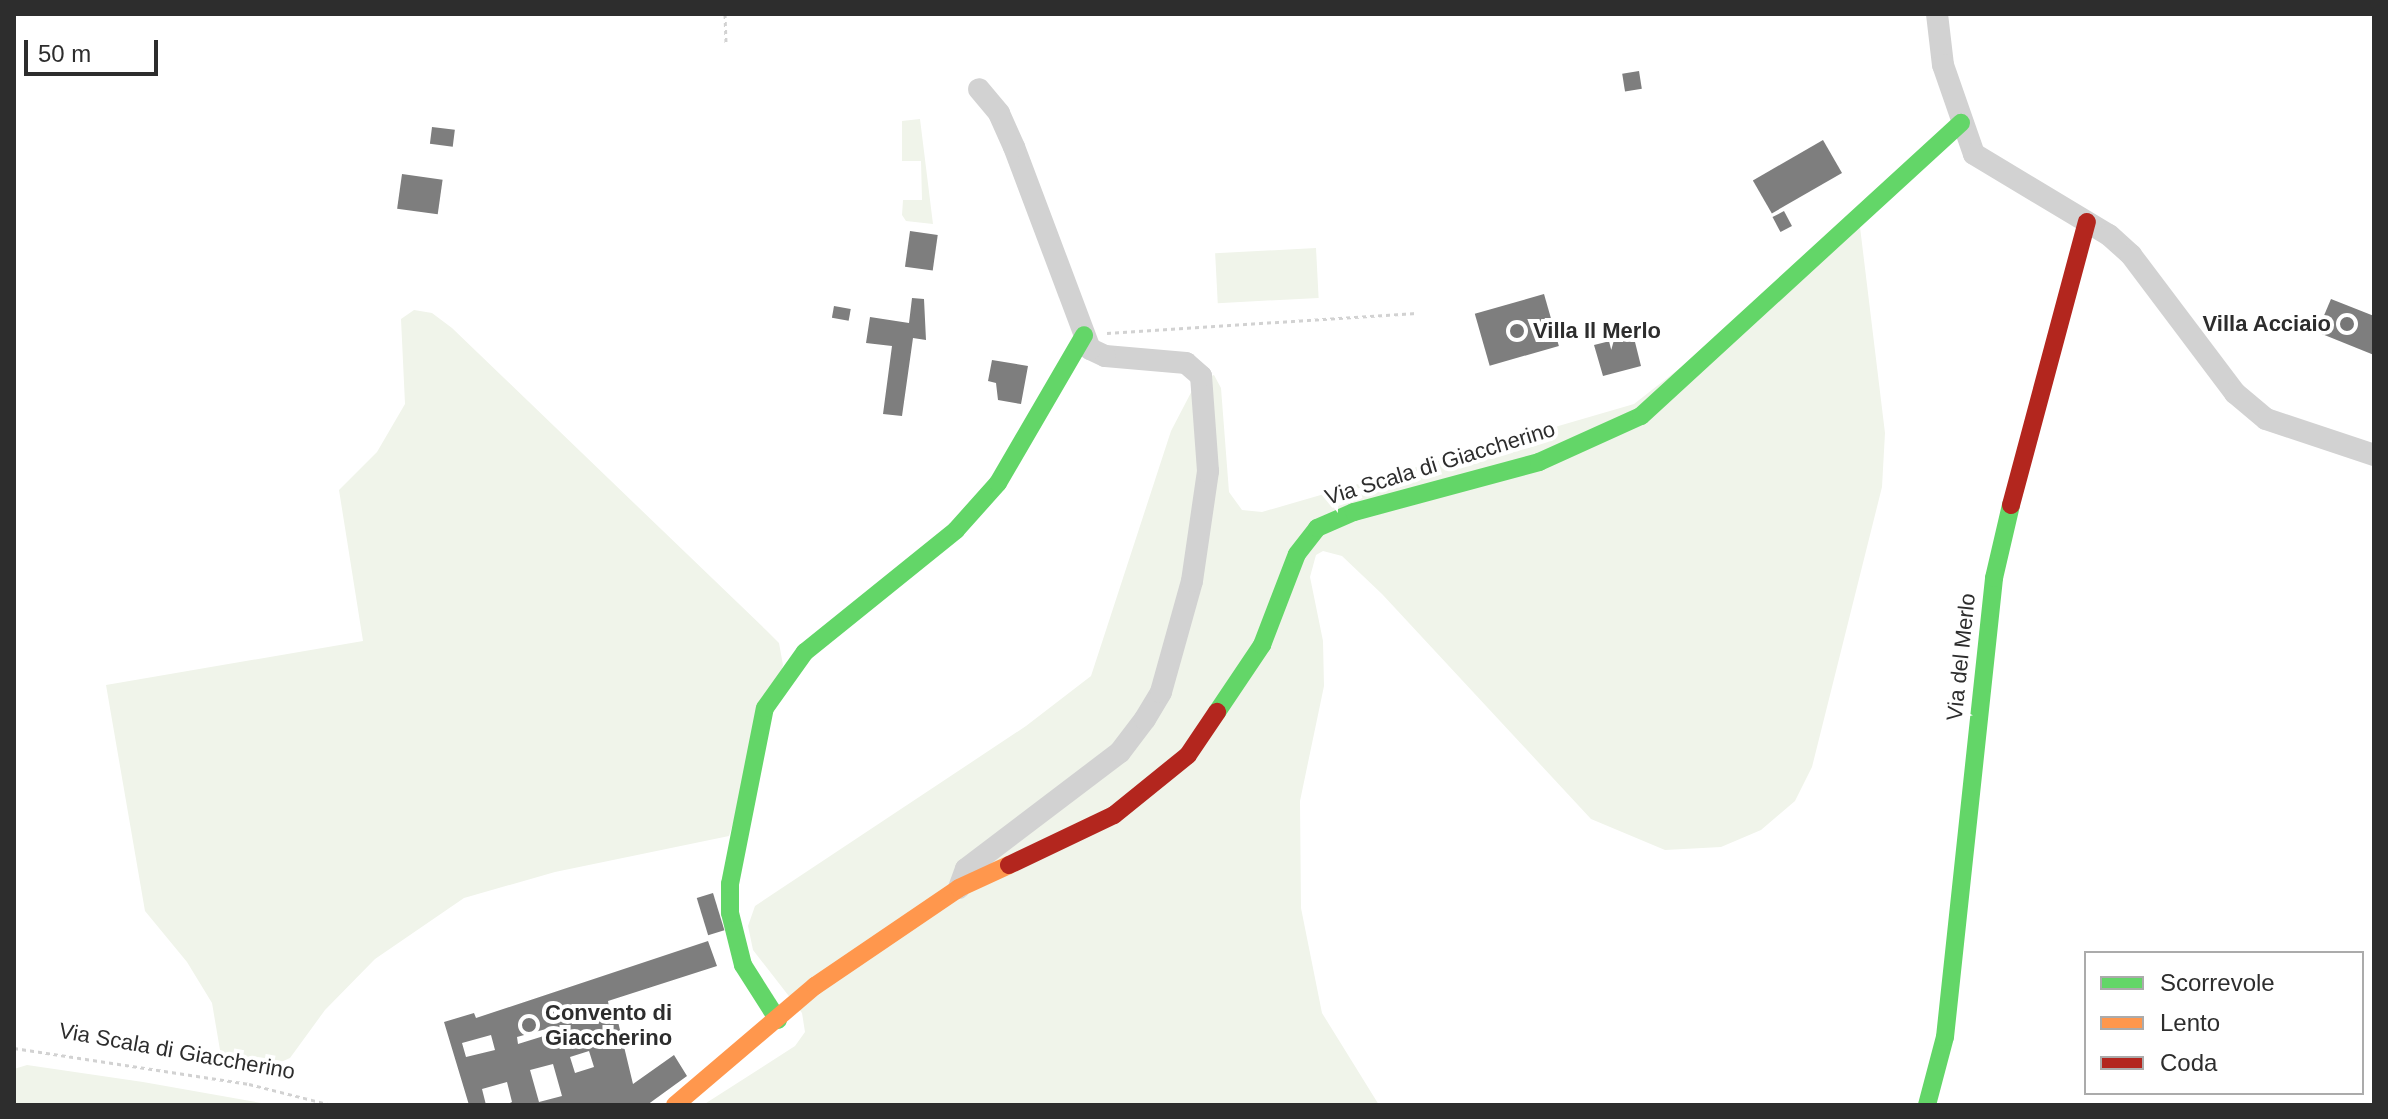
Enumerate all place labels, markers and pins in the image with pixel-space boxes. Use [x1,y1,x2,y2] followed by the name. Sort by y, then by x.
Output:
[2202,311,2331,337] place label: Villa Acciaio
[2338,315,2356,333] marker: Villa Acciaio
[1533,318,1661,344] place label: Villa Il Merlo
[1508,322,1526,340] marker: Villa Il Merlo
[545,999,672,1050] place label: Convento di Giaccherino
[520,1016,538,1034] marker: Convento di Giaccherino

